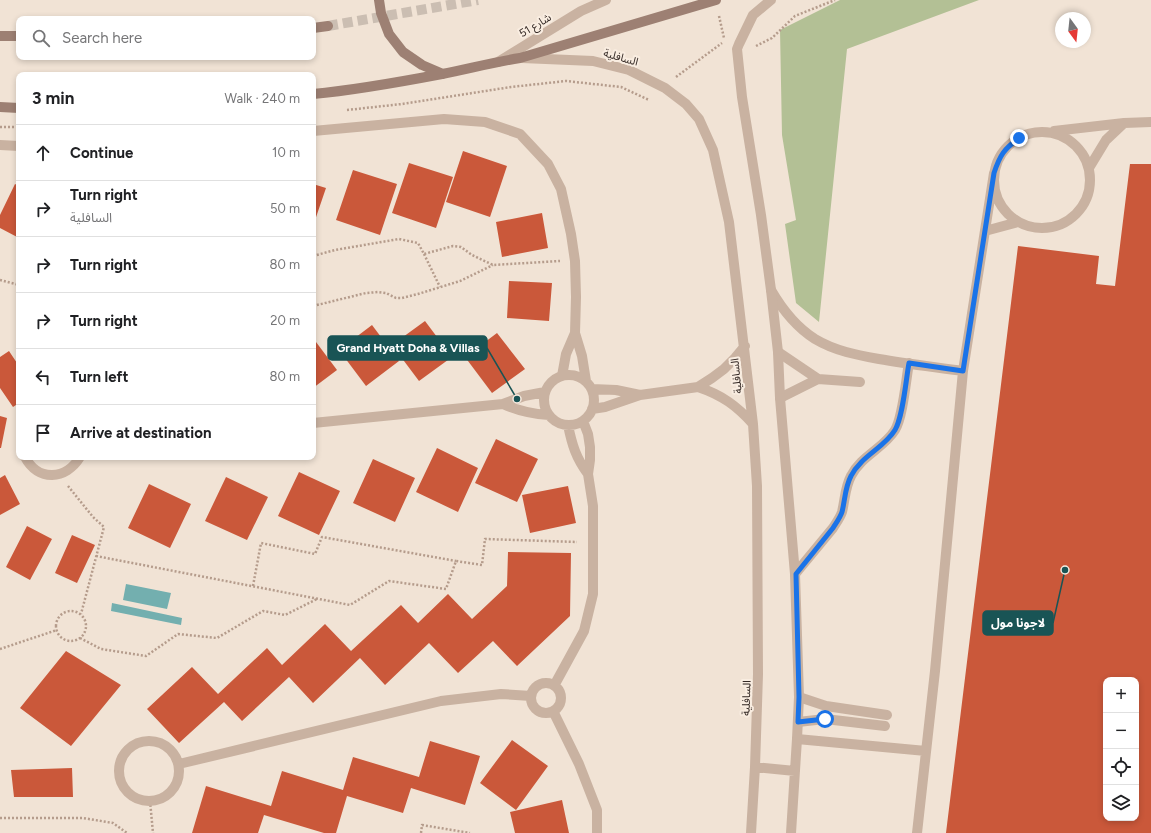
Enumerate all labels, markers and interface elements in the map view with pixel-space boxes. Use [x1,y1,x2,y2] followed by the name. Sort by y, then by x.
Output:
[517,11,554,41] street label: شارع 51
[1055,12,1091,48] north arrow
[16,16,316,60] search box
[30,27,52,49] icon: search
[62,29,142,47] text: Search here
[602,46,640,69] street label: السافلية
[32,88,74,108] text: 3 min
[225,91,300,106] text: Walk · 240 m
[1010,129,1028,147] route end
[32,142,54,164] icon: ahead
[70,144,133,162] text: Continue
[272,145,300,160] text: 10 m
[70,186,138,204] text: Turn right
[32,198,54,220] icon: right
[270,201,300,216] text: 50 m
[70,210,112,225] text: السافلية
[32,254,54,276] icon: right
[70,256,138,274] text: Turn right
[269,257,300,272] text: 80 m
[32,310,54,332] icon: right
[70,312,138,330] text: Turn right
[270,313,300,328] text: 20 m
[328,336,487,360] callout: Grand Hyatt Doha & Villas
[336,341,480,355] text: Grand Hyatt Doha & Villas
[728,358,745,394] street label: السافلية
[32,366,54,388] icon: left
[70,368,128,386] text: Turn left
[269,369,300,384] text: 80 m
[32,422,54,444] icon: arrive
[70,424,211,442] text: Arrive at destination
[983,611,1053,635] callout: لاجونا مول
[991,616,1045,630] text: لاجونا مول
[1103,677,1139,821] map controls
[1103,677,1139,713] button: +
[739,680,754,716] street label: السافلية
[816,710,834,728] route start
[1103,713,1139,749] button: −
[1103,749,1139,785] button: locate
[1103,785,1139,821] button: layers

